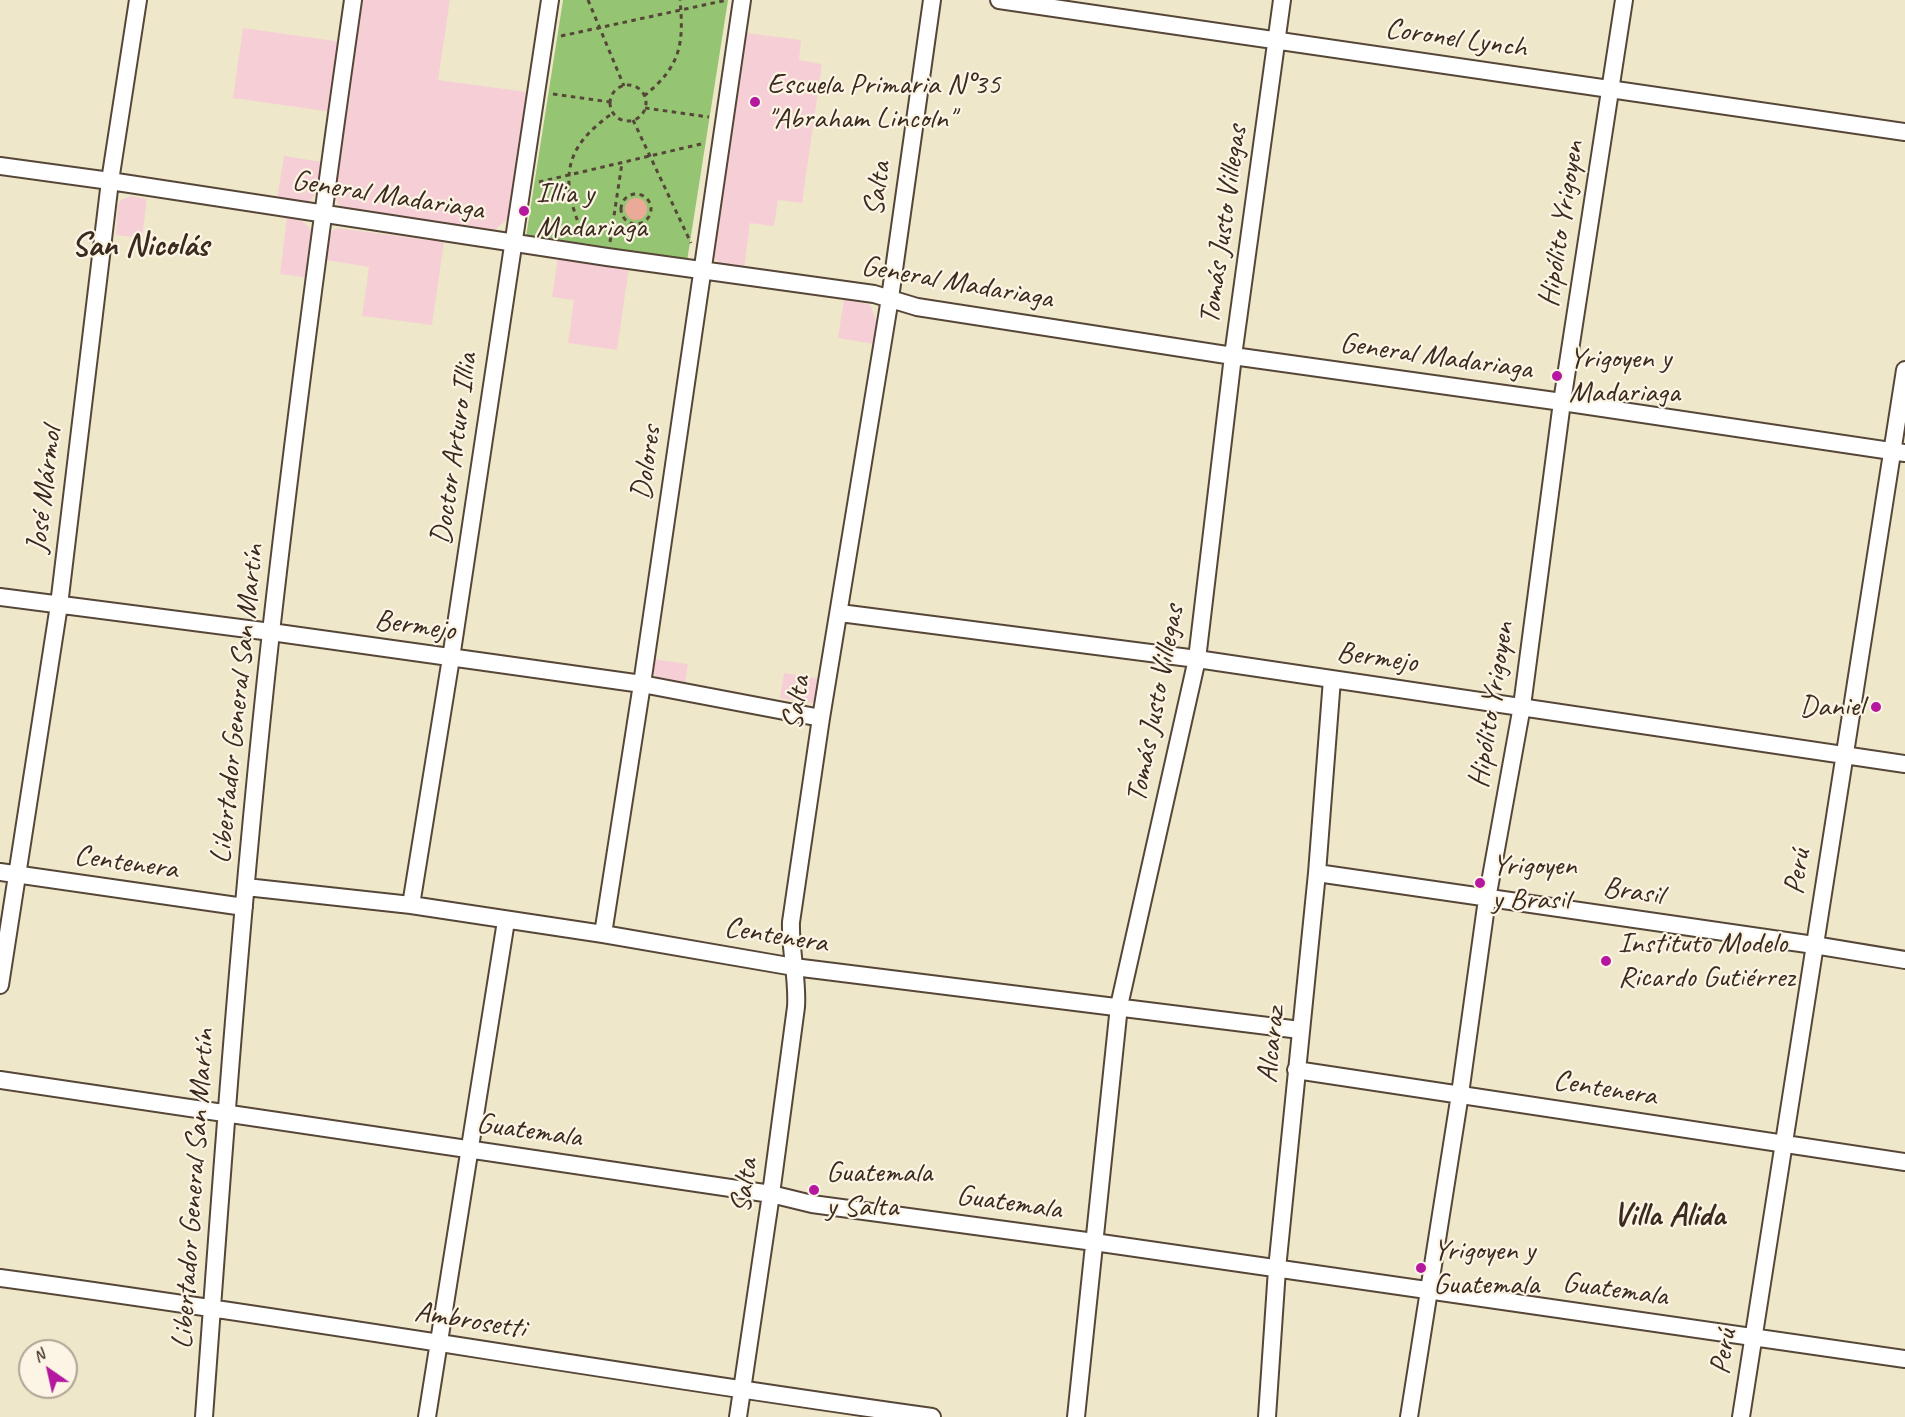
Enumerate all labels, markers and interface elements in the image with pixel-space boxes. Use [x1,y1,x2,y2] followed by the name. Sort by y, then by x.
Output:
[1383,11,1529,67] street label: Coronel Lynch
[767,67,1000,138] place label: Escuela Primaria N°35 "Abraham Lincoln"
[748,95,762,109] marker: Escuela Primaria N°35 "Abraham Lincoln"
[1192,123,1256,327] street label: Tomás Justo Villegas
[1531,138,1593,310] street label: Hipólito Yrigoyen
[856,160,900,218] street label: Salta
[289,163,487,229] street label: General Madariaga
[536,176,647,246] place label: Illia y Madariaga
[517,204,531,218] marker: Illia y Madariaga
[71,226,209,266] district label: San Nicolás
[858,248,1056,318] street label: General Madariaga
[1338,326,1534,388] street label: General Madariaga
[1569,341,1680,412] place label: Yrigoyen y Madariaga
[424,351,486,547] street label: Doctor Arturo Illia
[1550,369,1564,383] marker: Yrigoyen y Madariaga
[624,424,670,502] street label: Dolores
[19,425,71,555] street label: José Mármol
[203,543,273,865] street label: Libertador General San Martín
[1119,602,1193,806] street label: Tomás Justo Villegas
[372,603,458,649] street label: Bermejo
[1461,619,1523,791] street label: Hipólito Yrigoyen
[1334,635,1420,681] street label: Bermejo
[775,673,819,733] street label: Salta
[1800,689,1864,725] place label: Daniel
[1869,700,1883,714] marker: Daniel
[72,838,180,888] street label: Centenera
[1777,847,1819,897] street label: Perú
[1492,848,1577,918] place label: Yrigoyen y Brasil
[1601,870,1665,914] street label: Brasil
[1473,876,1487,890] marker: Yrigoyen y Brasil
[722,910,830,962] street label: Centenera
[1618,926,1795,996] place label: Instituto Modelo Ricardo Gutiérrez
[1599,954,1613,968] marker: Instituto Modelo Ricardo Gutiérrez
[1250,1005,1294,1085] street label: Alcaraz
[165,1028,223,1350] street label: Libertador General San Martín
[1551,1063,1659,1115] street label: Centenera
[474,1106,584,1156] street label: Guatemala
[826,1155,932,1226] place label: Guatemala y Salta
[723,1157,767,1215] street label: Salta
[954,1178,1064,1228] street label: Guatemala
[807,1183,821,1197] marker: Guatemala y Salta
[1613,1196,1725,1236] district label: Villa Alida
[1433,1233,1539,1304] place label: Yrigoyen y Guatemala
[1414,1261,1428,1275] marker: Yrigoyen y Guatemala
[1560,1265,1670,1315] street label: Guatemala
[412,1294,528,1348] street label: Ambrosetti
[1703,1327,1745,1377] street label: Perú
[18,1339,78,1399] north arrow
[29,1345,49,1367] text: N

